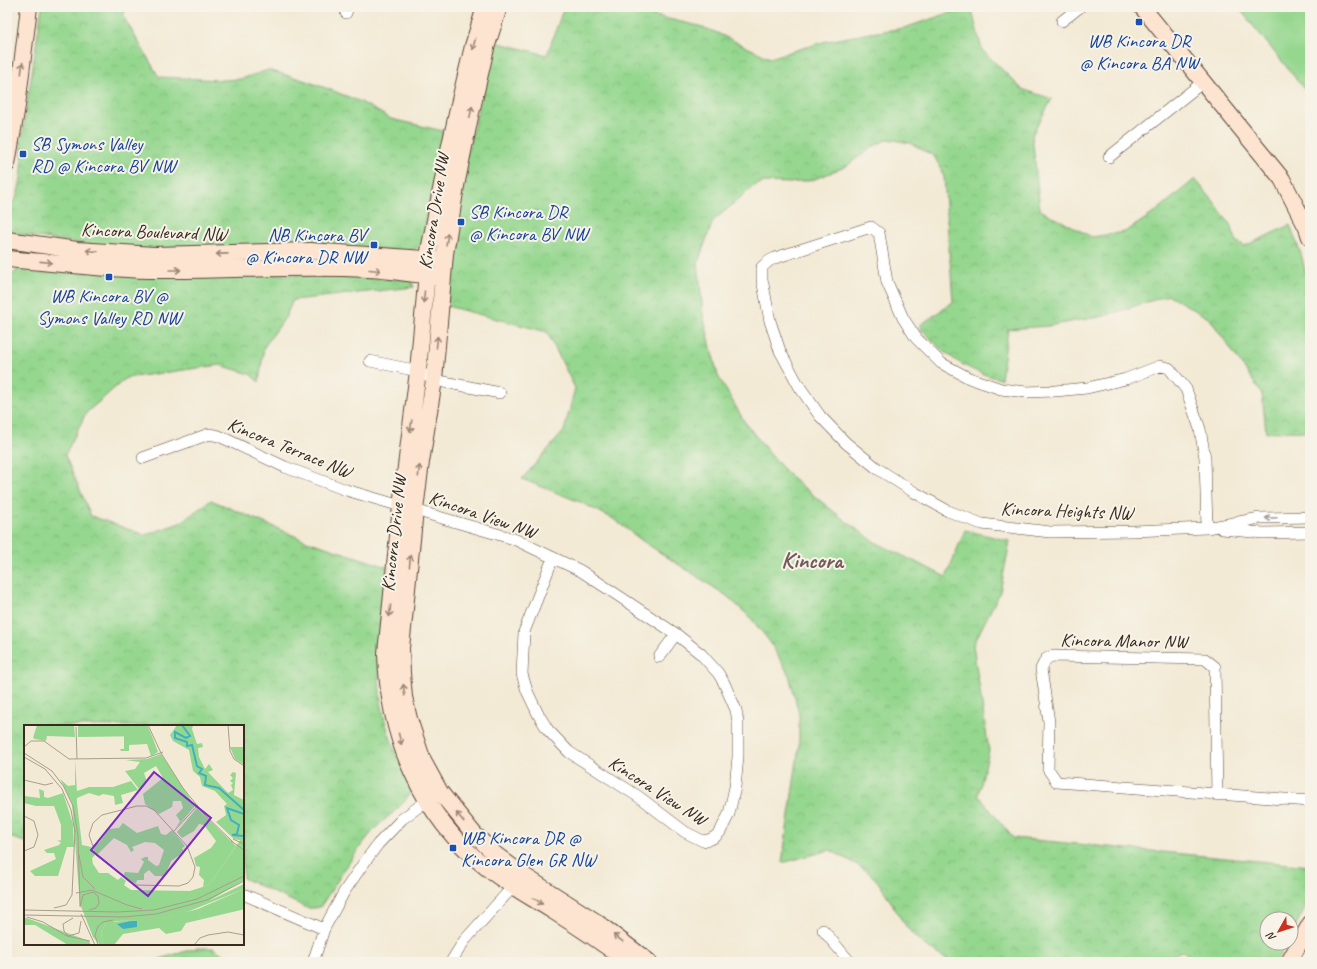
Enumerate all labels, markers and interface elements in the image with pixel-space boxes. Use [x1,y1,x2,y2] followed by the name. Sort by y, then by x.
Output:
[1134,17,1144,27] marker: WB Kincora DR @ Kincora BA NW
[1079,29,1201,75] place label: WB Kincora DR @ Kincora BA NW
[470,38,477,51] one-way arrow
[18,62,25,75] one-way arrow
[468,105,476,118] one-way arrow
[31,132,179,178] place label: SB Symons Valley RD @ Kincora BV NW
[18,149,28,159] marker: SB Symons Valley RD @ Kincora BV NW
[413,149,455,271] street label: Kincora Drive NW
[469,200,591,246] place label: SB Kincora DR @ Kincora BV NW
[81,217,230,247] street label: Kincora Boulevard NW
[456,217,466,227] marker: SB Kincora DR @ Kincora BV NW
[245,223,370,269] place label: NB Kincora BV @ Kincora DR NW
[444,233,452,246] one-way arrow
[369,240,379,250] marker: NB Kincora BV @ Kincora DR NW
[86,247,99,254] one-way arrow
[216,250,229,258] one-way arrow
[39,259,52,266] one-way arrow
[168,266,181,274] one-way arrow
[368,266,381,273] one-way arrow
[104,272,114,282] marker: WB Kincora BV @ Symons Valley RD NW
[37,284,184,330] place label: WB Kincora BV @ Symons Valley RD NW
[421,290,428,303] one-way arrow
[434,336,441,349] one-way arrow
[224,412,357,485] street label: Kincora Terrace NW
[407,419,415,432] one-way arrow
[416,465,423,478] one-way arrow
[376,471,412,593] street label: Kincora Drive NW
[426,485,542,545] street label: Kincora View NW
[1000,497,1136,525] street label: Kincora Heights NW
[1265,514,1278,522] one-way arrow
[781,546,845,575] district label: Kincora
[406,555,413,568] one-way arrow
[387,604,394,617] one-way arrow
[1060,628,1190,654] street label: Kincora Manor NW
[400,684,408,697] one-way arrow
[24,725,244,945] inset map
[396,733,404,746] one-way arrow
[604,750,713,833] street label: Kincora View NW
[456,812,465,822] one-way arrow
[461,826,598,872] place label: WB Kincora DR @ Kincora Glen GR NW
[448,843,458,853] marker: WB Kincora DR @ Kincora Glen GR NW
[532,897,543,905] one-way arrow
[1259,911,1299,951] north arrow
[1262,929,1279,944] text: N
[612,934,623,943] one-way arrow

